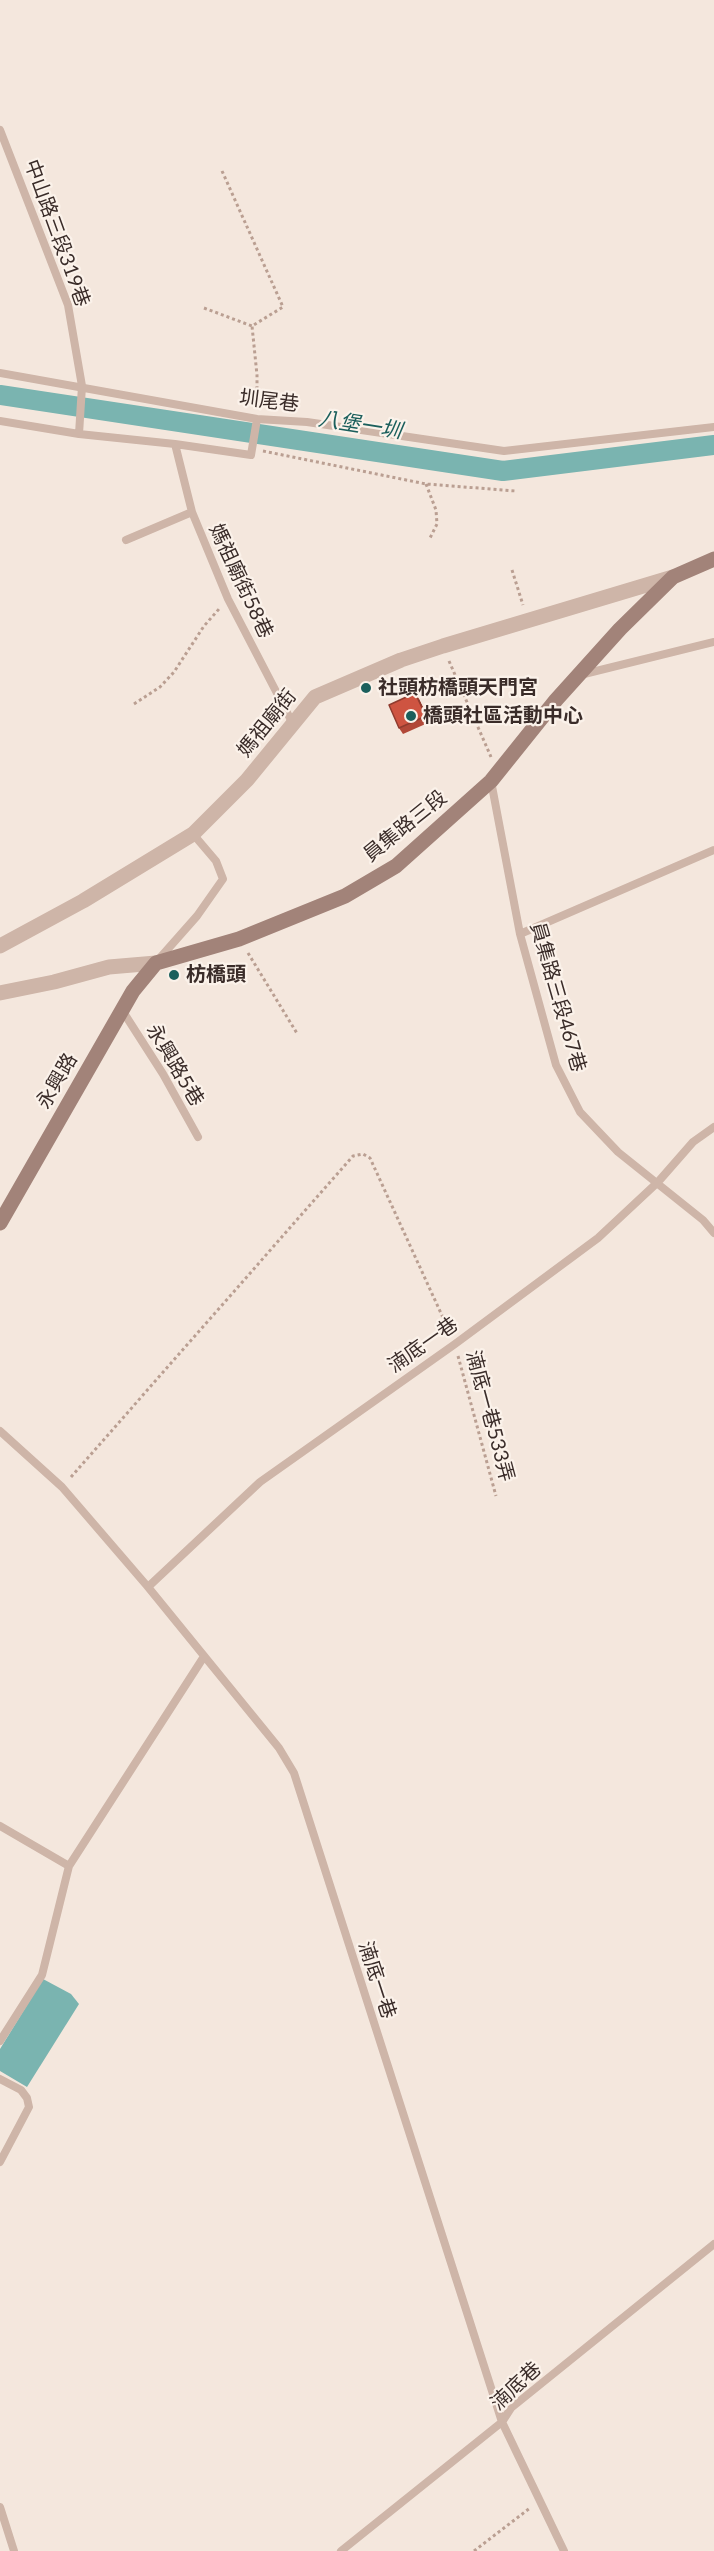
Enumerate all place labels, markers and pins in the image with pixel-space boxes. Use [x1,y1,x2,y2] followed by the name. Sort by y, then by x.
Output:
[378,676,538,700] place label: 社頭枋橋頭天門宮
[359,681,373,695] marker: 社頭枋橋頭天門宮
[423,704,583,728] place label: 橋頭社區活動中心
[404,709,418,723] marker: 橋頭社區活動中心
[186,963,246,987] place label: 枋橋頭
[167,968,181,982] marker: 枋橋頭

